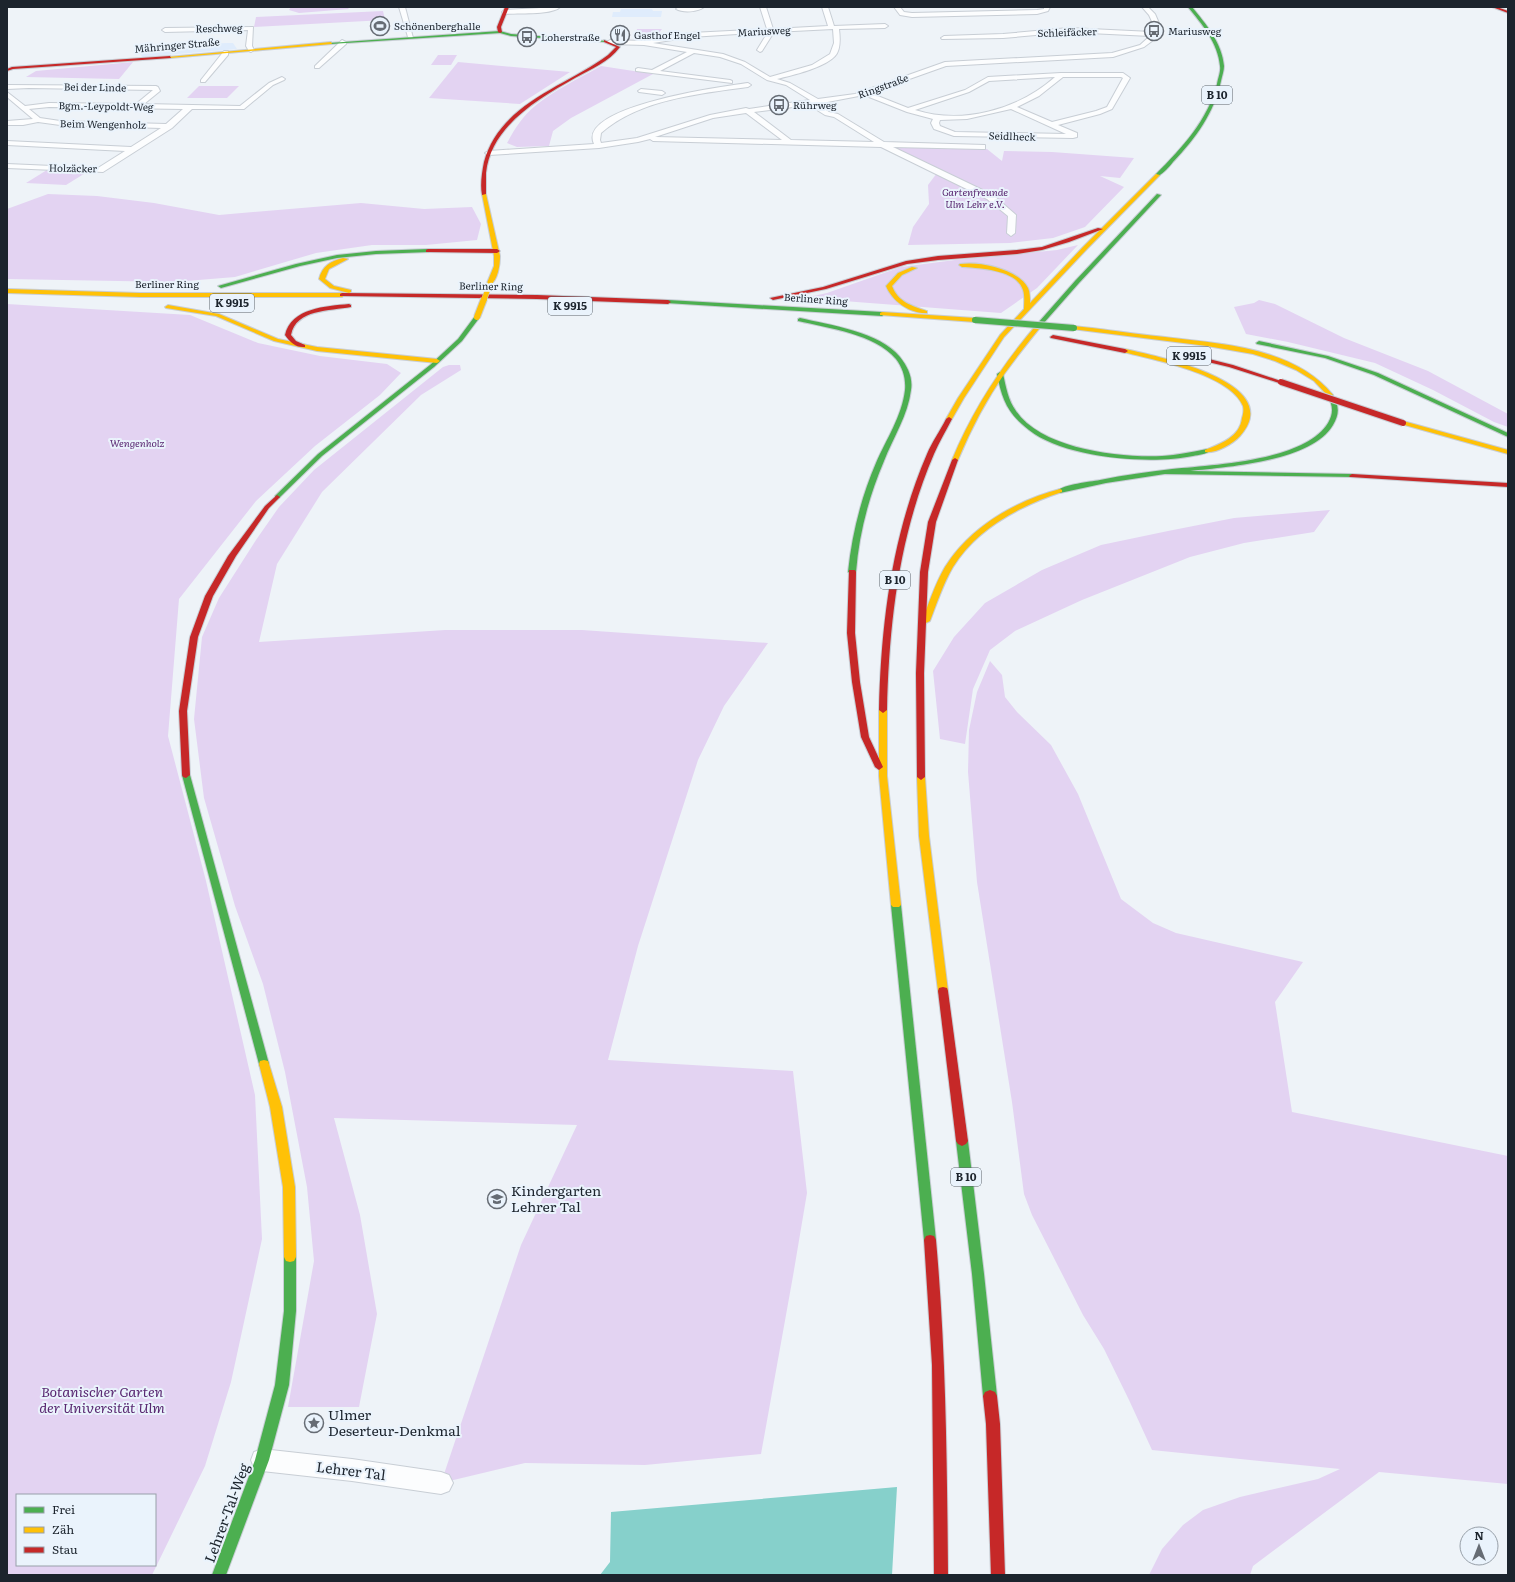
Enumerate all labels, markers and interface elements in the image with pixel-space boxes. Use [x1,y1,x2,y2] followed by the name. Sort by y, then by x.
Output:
[369,15,391,37] sports icon: Schönenberghalle
[394,18,480,33] place label: Schönenberghalle
[195,20,243,35] street label: Reschweg
[1143,20,1165,42] bus stop icon: Mariusweg
[737,22,791,39] street label: Mariusweg
[1037,23,1097,40] street label: Schleifäcker
[1168,23,1222,38] place label: Mariusweg
[609,24,631,46] restaurant icon: Gasthof Engel
[516,26,538,48] bus stop icon: Loherstraße
[634,27,701,42] place label: Gasthof Engel
[541,29,600,44] place label: Loherstraße
[134,33,220,56] street label: Mähringer Straße
[855,69,910,102] street label: Ringstraße
[64,78,126,95] street label: Bei der Linde
[1202,86,1232,104] road number: B 10
[768,94,790,116] bus stop icon: Rührweg
[58,97,154,114] street label: Bgm.-Leypoldt-Weg
[793,97,837,112] place label: Rührweg
[60,115,146,132] street label: Beim Wengenholz
[988,127,1037,144] street label: Seidlheck
[49,160,98,175] street label: Holzäcker
[942,184,1008,211] park label: Gartenfreunde Ulm Lehr e.V.
[135,276,199,291] street label: Berliner Ring
[459,277,524,294] street label: Berliner Ring
[784,289,849,308] street label: Berliner Ring
[210,294,254,312] road number: K 9915
[548,297,592,315] road number: K 9915
[1167,347,1211,365] road number: K 9915
[110,435,165,450] park label: Wengenholz
[880,571,910,589] road number: B 10
[951,1168,981,1186] road number: B 10
[511,1180,601,1216] place label: Kindergarten Lehrer Tal
[486,1188,508,1210] school or university icon: Kindergarten Lehrer Tal
[39,1381,166,1417] park label: Botanischer Garten der Universität Ulm
[328,1404,461,1440] place label: Ulmer Deserteur-Denkmal
[303,1412,325,1434] place icon: Ulmer Deserteur-Denkmal
[315,1456,387,1484] street label: Lehrer Tal
[199,1460,253,1565] street label: Lehrer-Tal-Weg
[16,1494,156,1566] legend
[52,1500,75,1518] text: Frei
[52,1520,74,1538] text: Zäh
[1459,1526,1499,1566] north arrow
[1474,1527,1484,1543] text: N
[52,1540,78,1558] text: Stau

